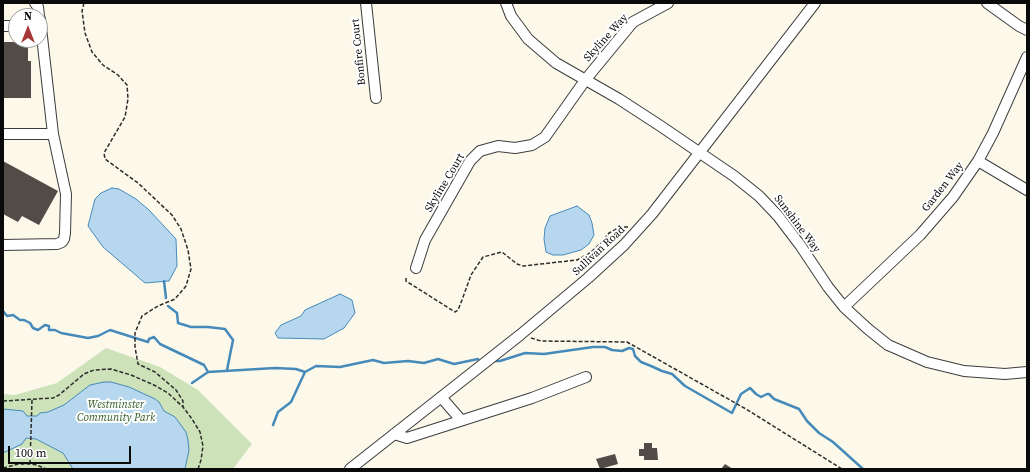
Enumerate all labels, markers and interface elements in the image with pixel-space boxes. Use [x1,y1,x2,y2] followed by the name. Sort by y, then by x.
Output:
[8,8,48,48] north arrow
[24,9,32,24] text: N
[581,12,631,64] street label: Skyline Way
[349,18,369,86] street label: Bonfire Court
[422,151,468,215] street label: Skyline Court
[919,159,967,215] street label: Garden Way
[771,193,823,255] street label: Sunshine Way
[570,223,628,279] street label: Sullivan Road
[77,398,155,424] park label: Westminster Community Park
[10,438,133,464] scale bar
[15,445,47,461] text: 100 m

